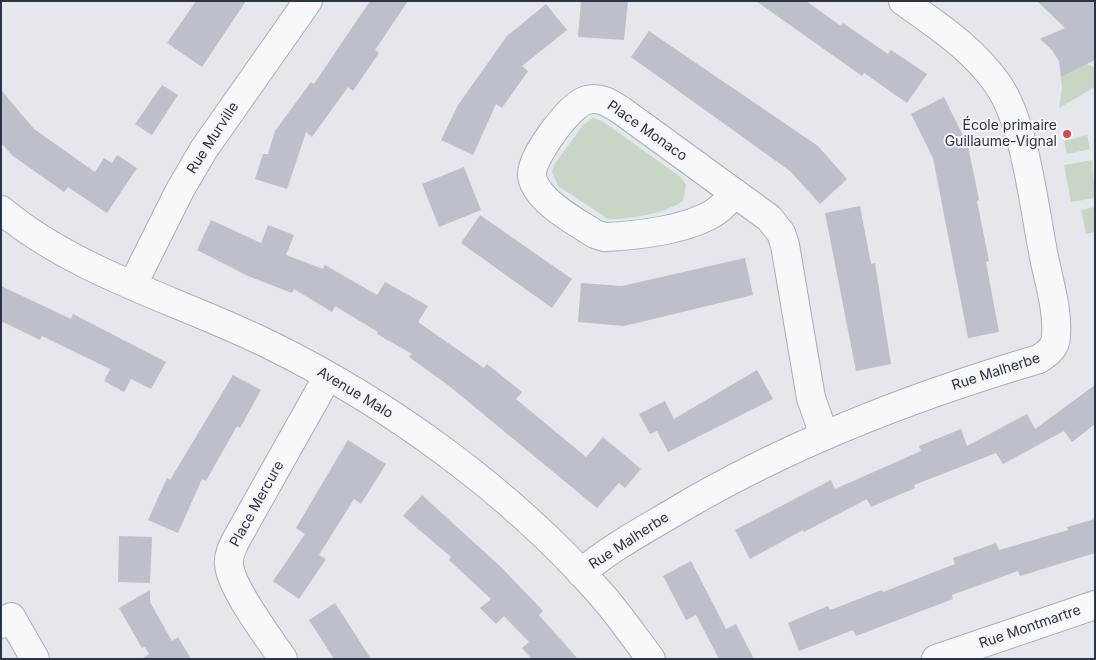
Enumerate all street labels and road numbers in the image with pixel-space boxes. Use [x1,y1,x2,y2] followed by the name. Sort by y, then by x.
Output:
[604,97,690,165] street label: Place Monaco
[184,99,242,177] street label: Rue Murville
[950,350,1042,394] street label: Rue Malherbe
[314,364,396,422] street label: Avenue Malo
[226,458,288,550] street label: Place Mercure
[586,509,672,573] street label: Rue Malherbe
[977,602,1083,652] street label: Rue Montmartre

